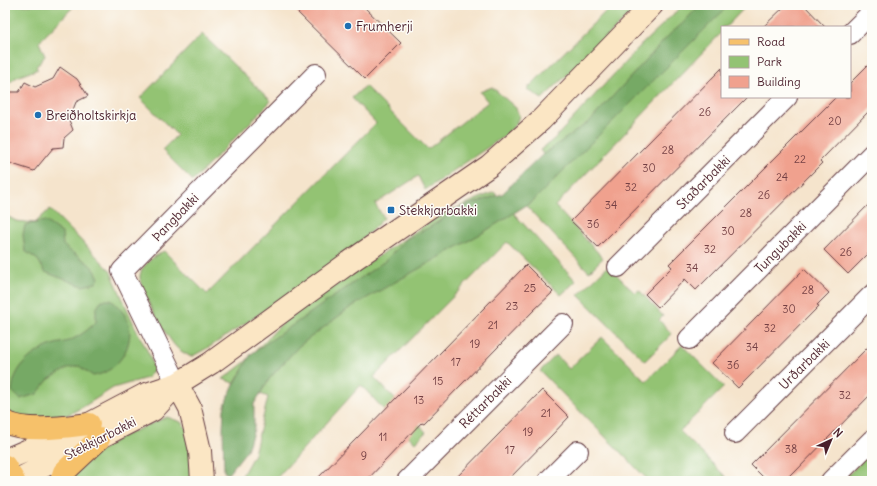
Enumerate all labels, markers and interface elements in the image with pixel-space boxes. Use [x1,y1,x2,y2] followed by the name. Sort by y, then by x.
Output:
[356,18,413,35] place label: Frumherji
[343,21,353,31] marker: Frumherji
[721,26,851,98] legend
[757,34,785,49] text: Road
[757,54,782,69] text: Park
[757,74,801,89] text: Building
[699,105,711,119] house number: 26
[46,107,137,124] place label: Breiðholtskirkja
[33,110,43,120] marker: Breiðholtskirkja
[828,114,842,128] house number: 20
[662,143,674,157] house number: 28
[673,152,734,213] street label: Staðarbakki
[794,152,806,166] house number: 22
[642,161,656,175] house number: 30
[776,170,788,184] house number: 24
[625,180,637,194] house number: 32
[758,188,770,202] house number: 26
[148,190,202,245] street label: Þangbakki
[605,198,617,212] house number: 34
[399,202,477,219] place label: Stekkjarbakki
[386,205,396,215] marker: Stekkjarbakki
[740,206,752,220] house number: 28
[587,217,599,231] house number: 36
[751,218,810,277] street label: Tungubakki
[721,224,735,238] house number: 30
[704,242,716,256] house number: 32
[840,245,852,259] house number: 26
[686,261,698,275] house number: 34
[524,281,536,295] house number: 25
[802,283,814,297] house number: 28
[506,299,518,313] house number: 23
[782,302,796,316] house number: 30
[488,318,498,332] house number: 21
[764,321,776,335] house number: 32
[775,335,833,393] street label: Urðarbakki
[470,337,480,351] house number: 19
[746,340,758,354] house number: 34
[451,355,461,369] house number: 17
[727,358,739,372] house number: 36
[456,373,515,432] street label: Réttarbakki
[433,374,443,388] house number: 15
[839,388,851,402] house number: 32
[414,393,424,407] house number: 13
[541,406,551,420] house number: 21
[62,413,139,464] street label: Stekkjarbakki
[811,420,851,460] north arrow
[523,425,533,439] house number: 19
[830,425,846,440] text: N
[379,430,387,444] house number: 11
[785,442,797,456] house number: 38
[505,443,515,457] house number: 17
[361,449,367,463] house number: 9

